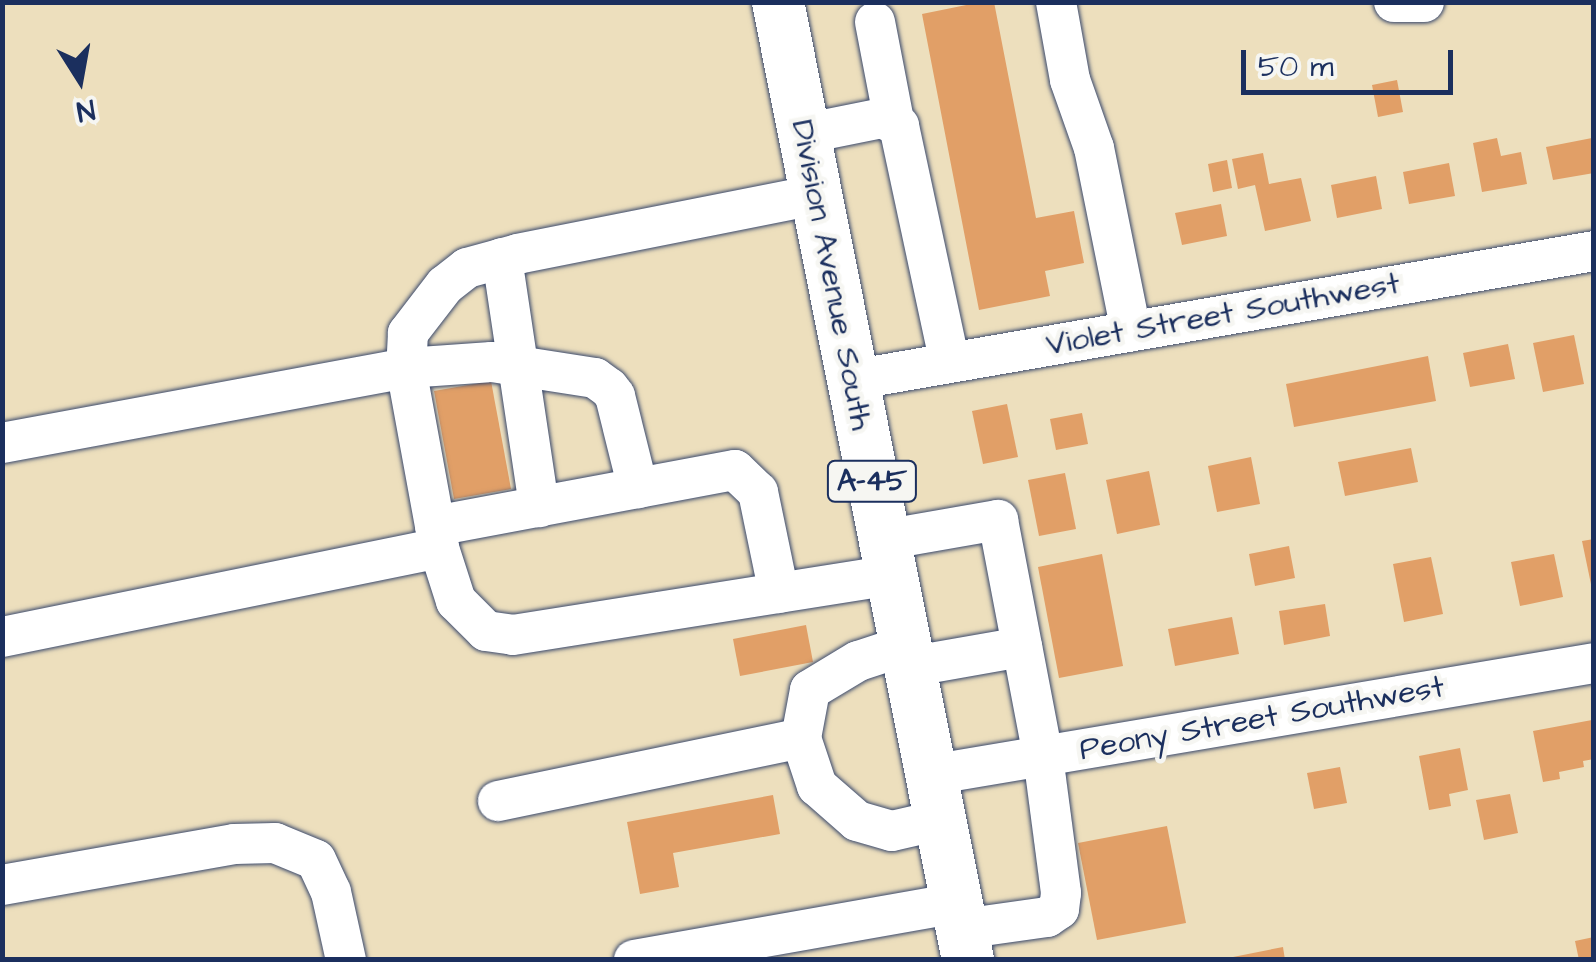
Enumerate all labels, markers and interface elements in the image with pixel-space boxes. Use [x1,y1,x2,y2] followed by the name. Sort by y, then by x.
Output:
[30,30,130,130] north arrow
[1246,30,1458,92] scale bar
[1258,46,1334,88] text: 50 m
[73,89,98,131] text: N
[782,117,880,433] street label: Division Avenue South
[1043,265,1403,365] street label: Violet Street Southwest
[824,456,920,506] road number: A-45
[1077,668,1447,770] street label: Peony Street Southwest

